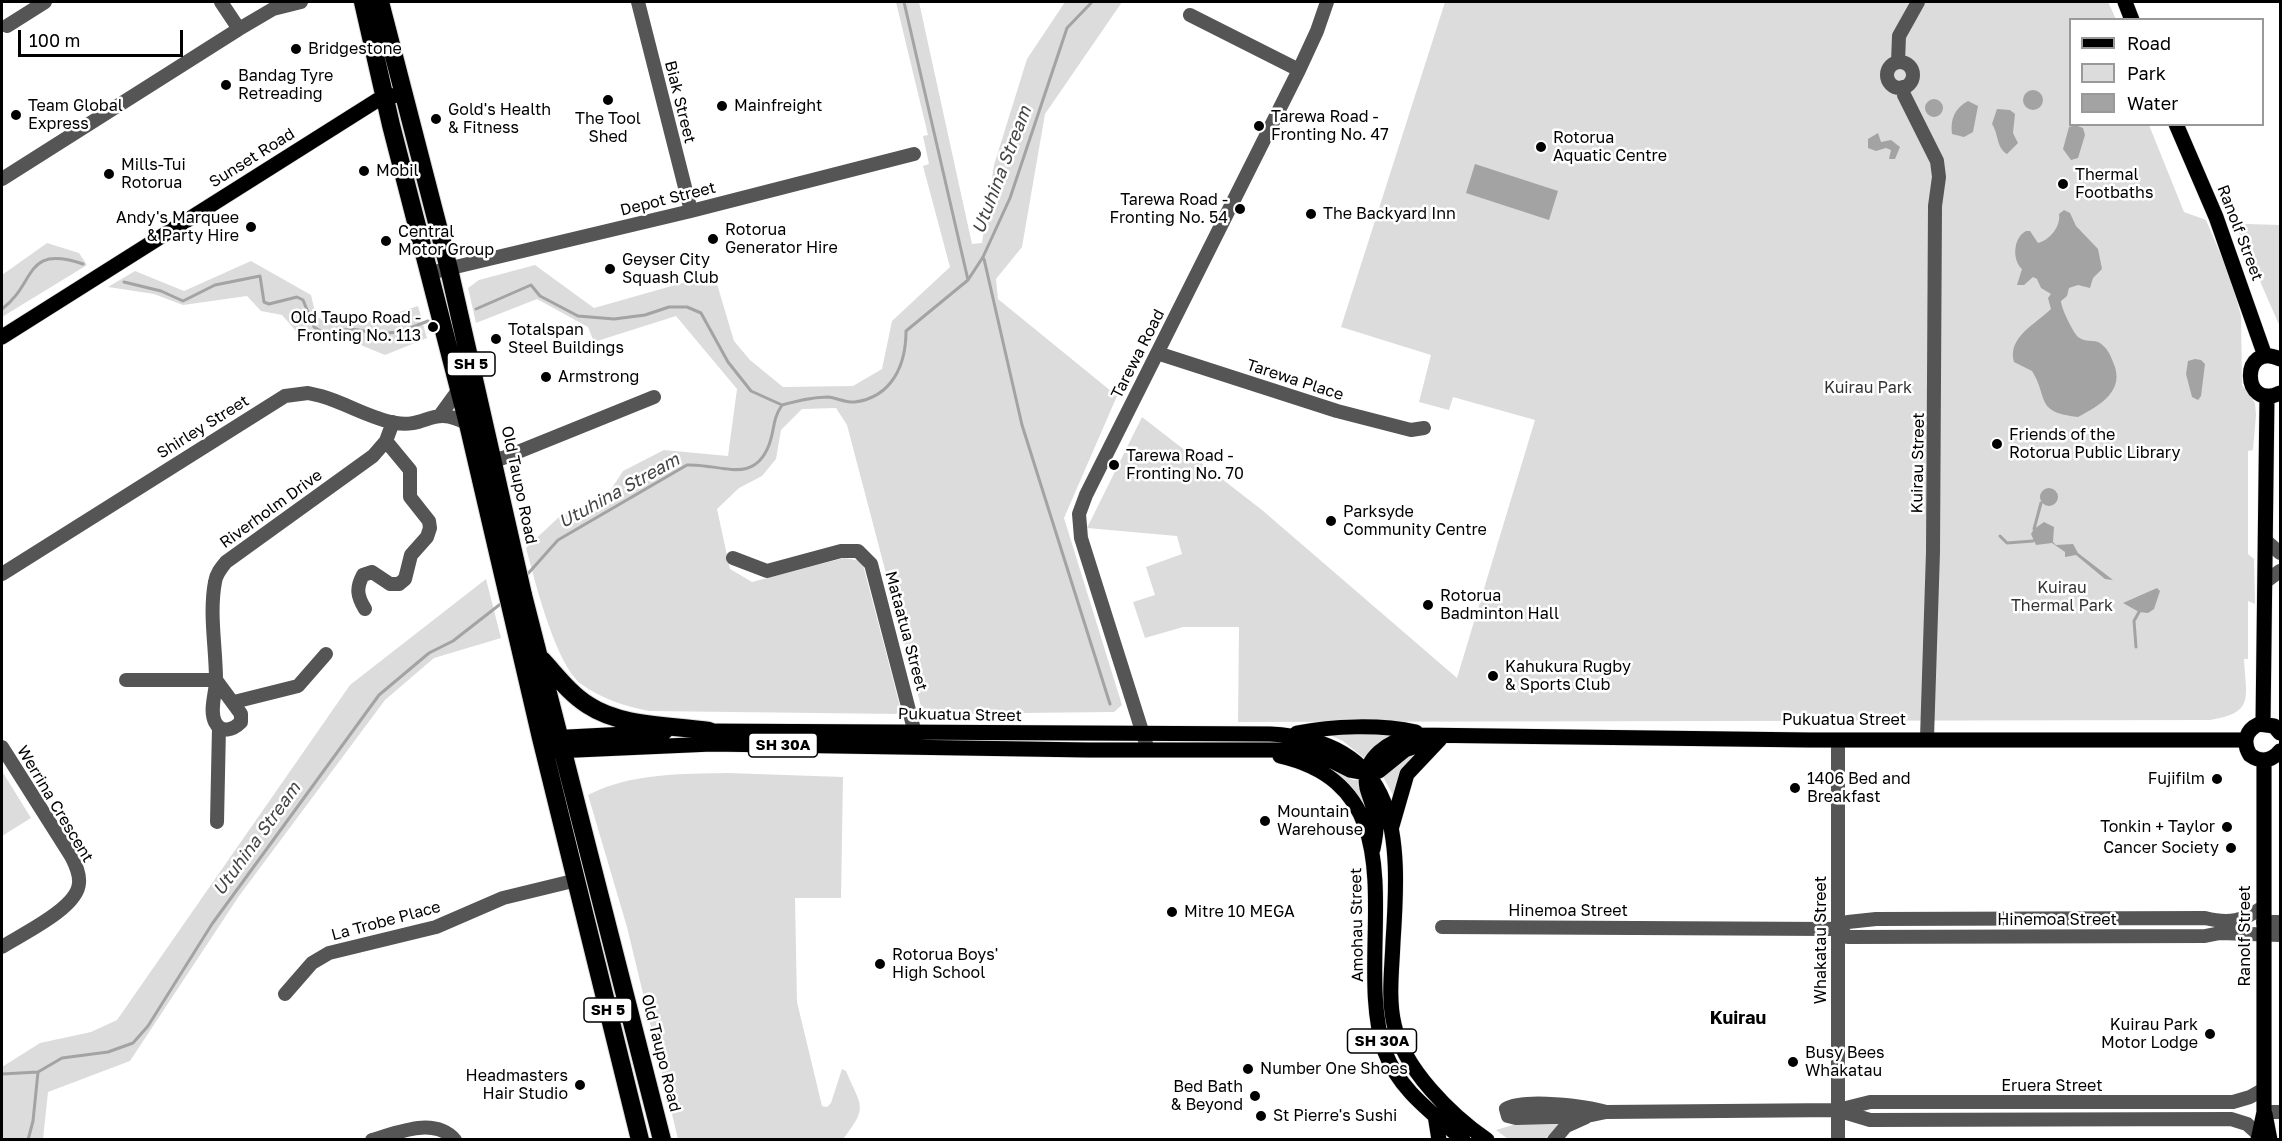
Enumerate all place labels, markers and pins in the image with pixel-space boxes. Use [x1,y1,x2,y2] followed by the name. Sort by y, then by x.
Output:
[308,39,402,59] place label: Bridgestone
[289,42,303,56] marker: Bridgestone
[238,66,333,104] place label: Bandag Tyre Retreading
[219,78,233,92] marker: Bandag Tyre Retreading
[601,93,615,107] marker: The Tool Shed
[28,96,123,134] place label: Team Global Express
[734,96,822,116] place label: Mainfreight
[715,99,729,113] marker: Mainfreight
[448,100,551,138] place label: Gold's Health & Fitness
[1271,107,1389,145] place label: Tarewa Road - Fronting No. 47
[9,108,23,122] marker: Team Global Express
[575,109,641,147] place label: The Tool Shed
[429,112,443,126] marker: Gold's Health & Fitness
[1252,119,1266,133] marker: Tarewa Road - Fronting No. 47
[1553,128,1667,166] place label: Rotorua Aquatic Centre
[1534,140,1548,154] marker: Rotorua Aquatic Centre
[121,155,186,193] place label: Mills-Tui Rotorua
[376,161,419,181] place label: Mobil
[357,164,371,178] marker: Mobil
[2075,165,2153,203] place label: Thermal Footbaths
[102,167,116,181] marker: Mills-Tui Rotorua
[2056,177,2070,191] marker: Thermal Footbaths
[1109,190,1228,228] place label: Tarewa Road - Fronting No. 54
[1233,202,1247,216] marker: Tarewa Road - Fronting No. 54
[1323,204,1456,224] place label: The Backyard Inn
[1304,207,1318,221] marker: The Backyard Inn
[116,208,239,246] place label: Andy's Marquee & Party Hire
[244,220,258,234] marker: Andy's Marquee & Party Hire
[725,220,838,258] place label: Rotorua Generator Hire
[398,222,494,260] place label: Central Motor Group
[706,232,720,246] marker: Rotorua Generator Hire
[379,234,393,248] marker: Central Motor Group
[622,250,719,288] place label: Geyser City Squash Club
[603,262,617,276] marker: Geyser City Squash Club
[290,308,421,346] place label: Old Taupo Road - Fronting No. 113
[426,320,440,334] marker: Old Taupo Road - Fronting No. 113
[508,320,624,358] place label: Totalspan Steel Buildings
[489,332,503,346] marker: Totalspan Steel Buildings
[558,367,639,387] place label: Armstrong
[539,370,553,384] marker: Armstrong
[2009,425,2180,463] place label: Friends of the Rotorua Public Library
[1990,437,2004,451] marker: Friends of the Rotorua Public Library
[1126,446,1244,484] place label: Tarewa Road - Fronting No. 70
[1107,458,1121,472] marker: Tarewa Road - Fronting No. 70
[1343,502,1487,540] place label: Parksyde Community Centre
[1324,514,1338,528] marker: Parksyde Community Centre
[1440,586,1559,624] place label: Rotorua Badminton Hall
[1421,598,1435,612] marker: Rotorua Badminton Hall
[1505,657,1631,695] place label: Kahukura Rugby & Sports Club
[1486,669,1500,683] marker: Kahukura Rugby & Sports Club
[1807,769,1911,807] place label: 1406 Bed and Breakfast
[2148,769,2205,789] place label: Fujifilm
[2210,772,2224,786] marker: Fujifilm
[1788,781,1802,795] marker: 1406 Bed and Breakfast
[1277,802,1363,840] place label: Mountain Warehouse
[1258,814,1272,828] marker: Mountain Warehouse
[2100,817,2215,837] place label: Tonkin + Taylor
[2220,820,2234,834] marker: Tonkin + Taylor
[2103,838,2219,858] place label: Cancer Society
[2224,841,2238,855] marker: Cancer Society
[1184,902,1295,922] place label: Mitre 10 MEGA
[1165,905,1179,919] marker: Mitre 10 MEGA
[892,945,998,983] place label: Rotorua Boys' High School
[873,957,887,971] marker: Rotorua Boys' High School
[2101,1015,2198,1053] place label: Kuirau Park Motor Lodge
[2203,1027,2217,1041] marker: Kuirau Park Motor Lodge
[1805,1043,1885,1081] place label: Busy Bees Whakatau
[1786,1055,1800,1069] marker: Busy Bees Whakatau
[1260,1059,1408,1079] place label: Number One Shoes
[1241,1062,1255,1076] marker: Number One Shoes
[466,1066,568,1104] place label: Headmasters Hair Studio
[1171,1077,1243,1115] place label: Bed Bath & Beyond
[573,1078,587,1092] marker: Headmasters Hair Studio
[1248,1089,1262,1103] marker: Bed Bath & Beyond
[1273,1106,1397,1126] place label: St Pierre's Sushi
[1254,1109,1268,1123] marker: St Pierre's Sushi

